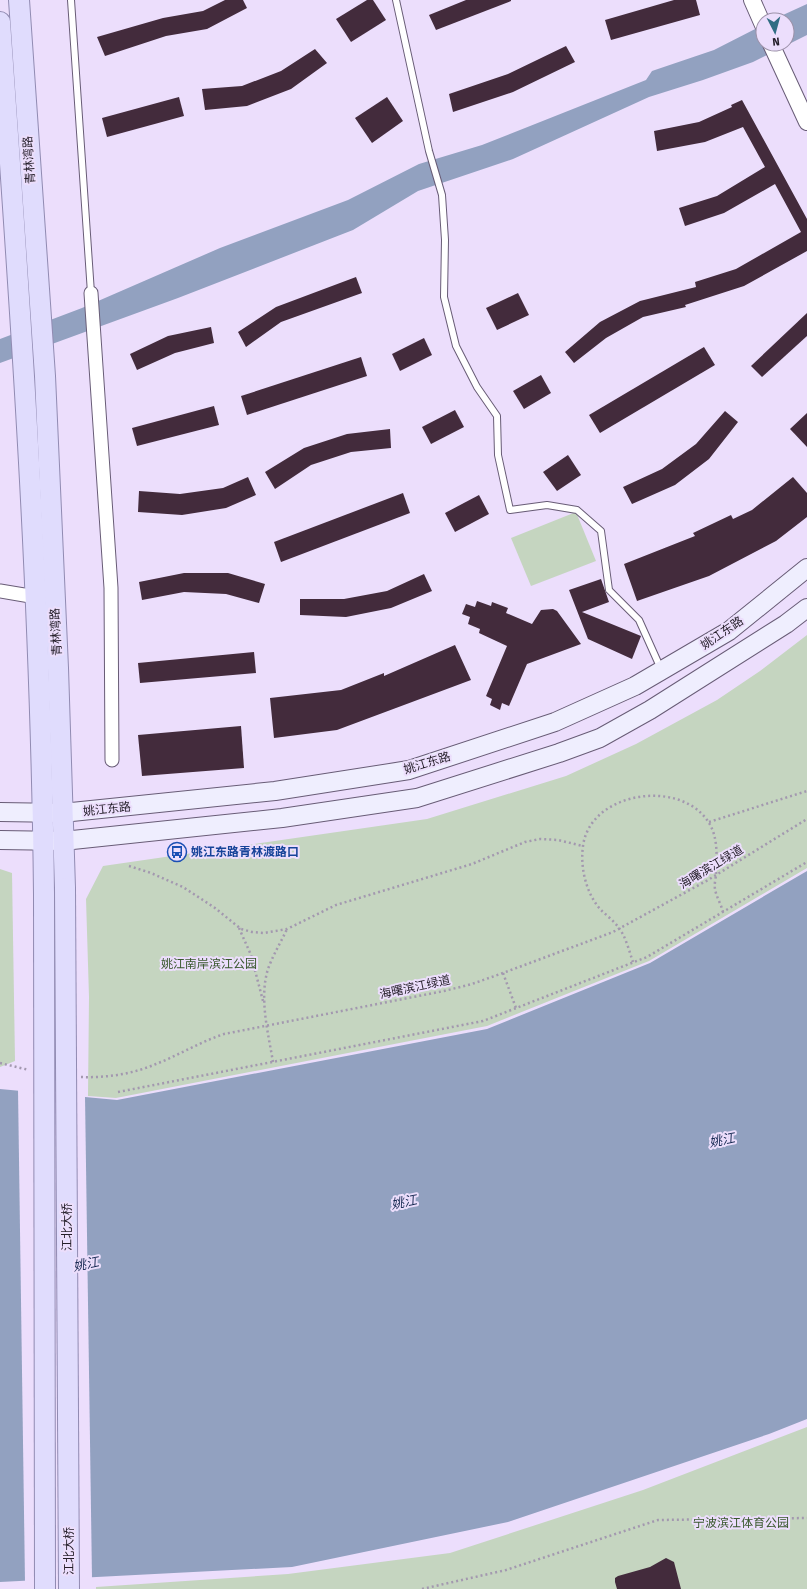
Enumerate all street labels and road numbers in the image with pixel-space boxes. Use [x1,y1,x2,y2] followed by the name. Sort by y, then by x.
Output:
[20,136,38,184] street label: 青林湾路
[48,608,64,656] street label: 青林湾路
[698,614,746,652] street label: 姚江东路
[402,749,452,777] street label: 姚江东路
[82,800,132,818] street label: 姚江东路
[677,842,745,892] street label: 海曙滨江绿道
[378,973,452,1001] street label: 海曙滨江绿道
[60,1203,74,1251] street label: 江北大桥
[62,1527,76,1575] street label: 江北大桥

